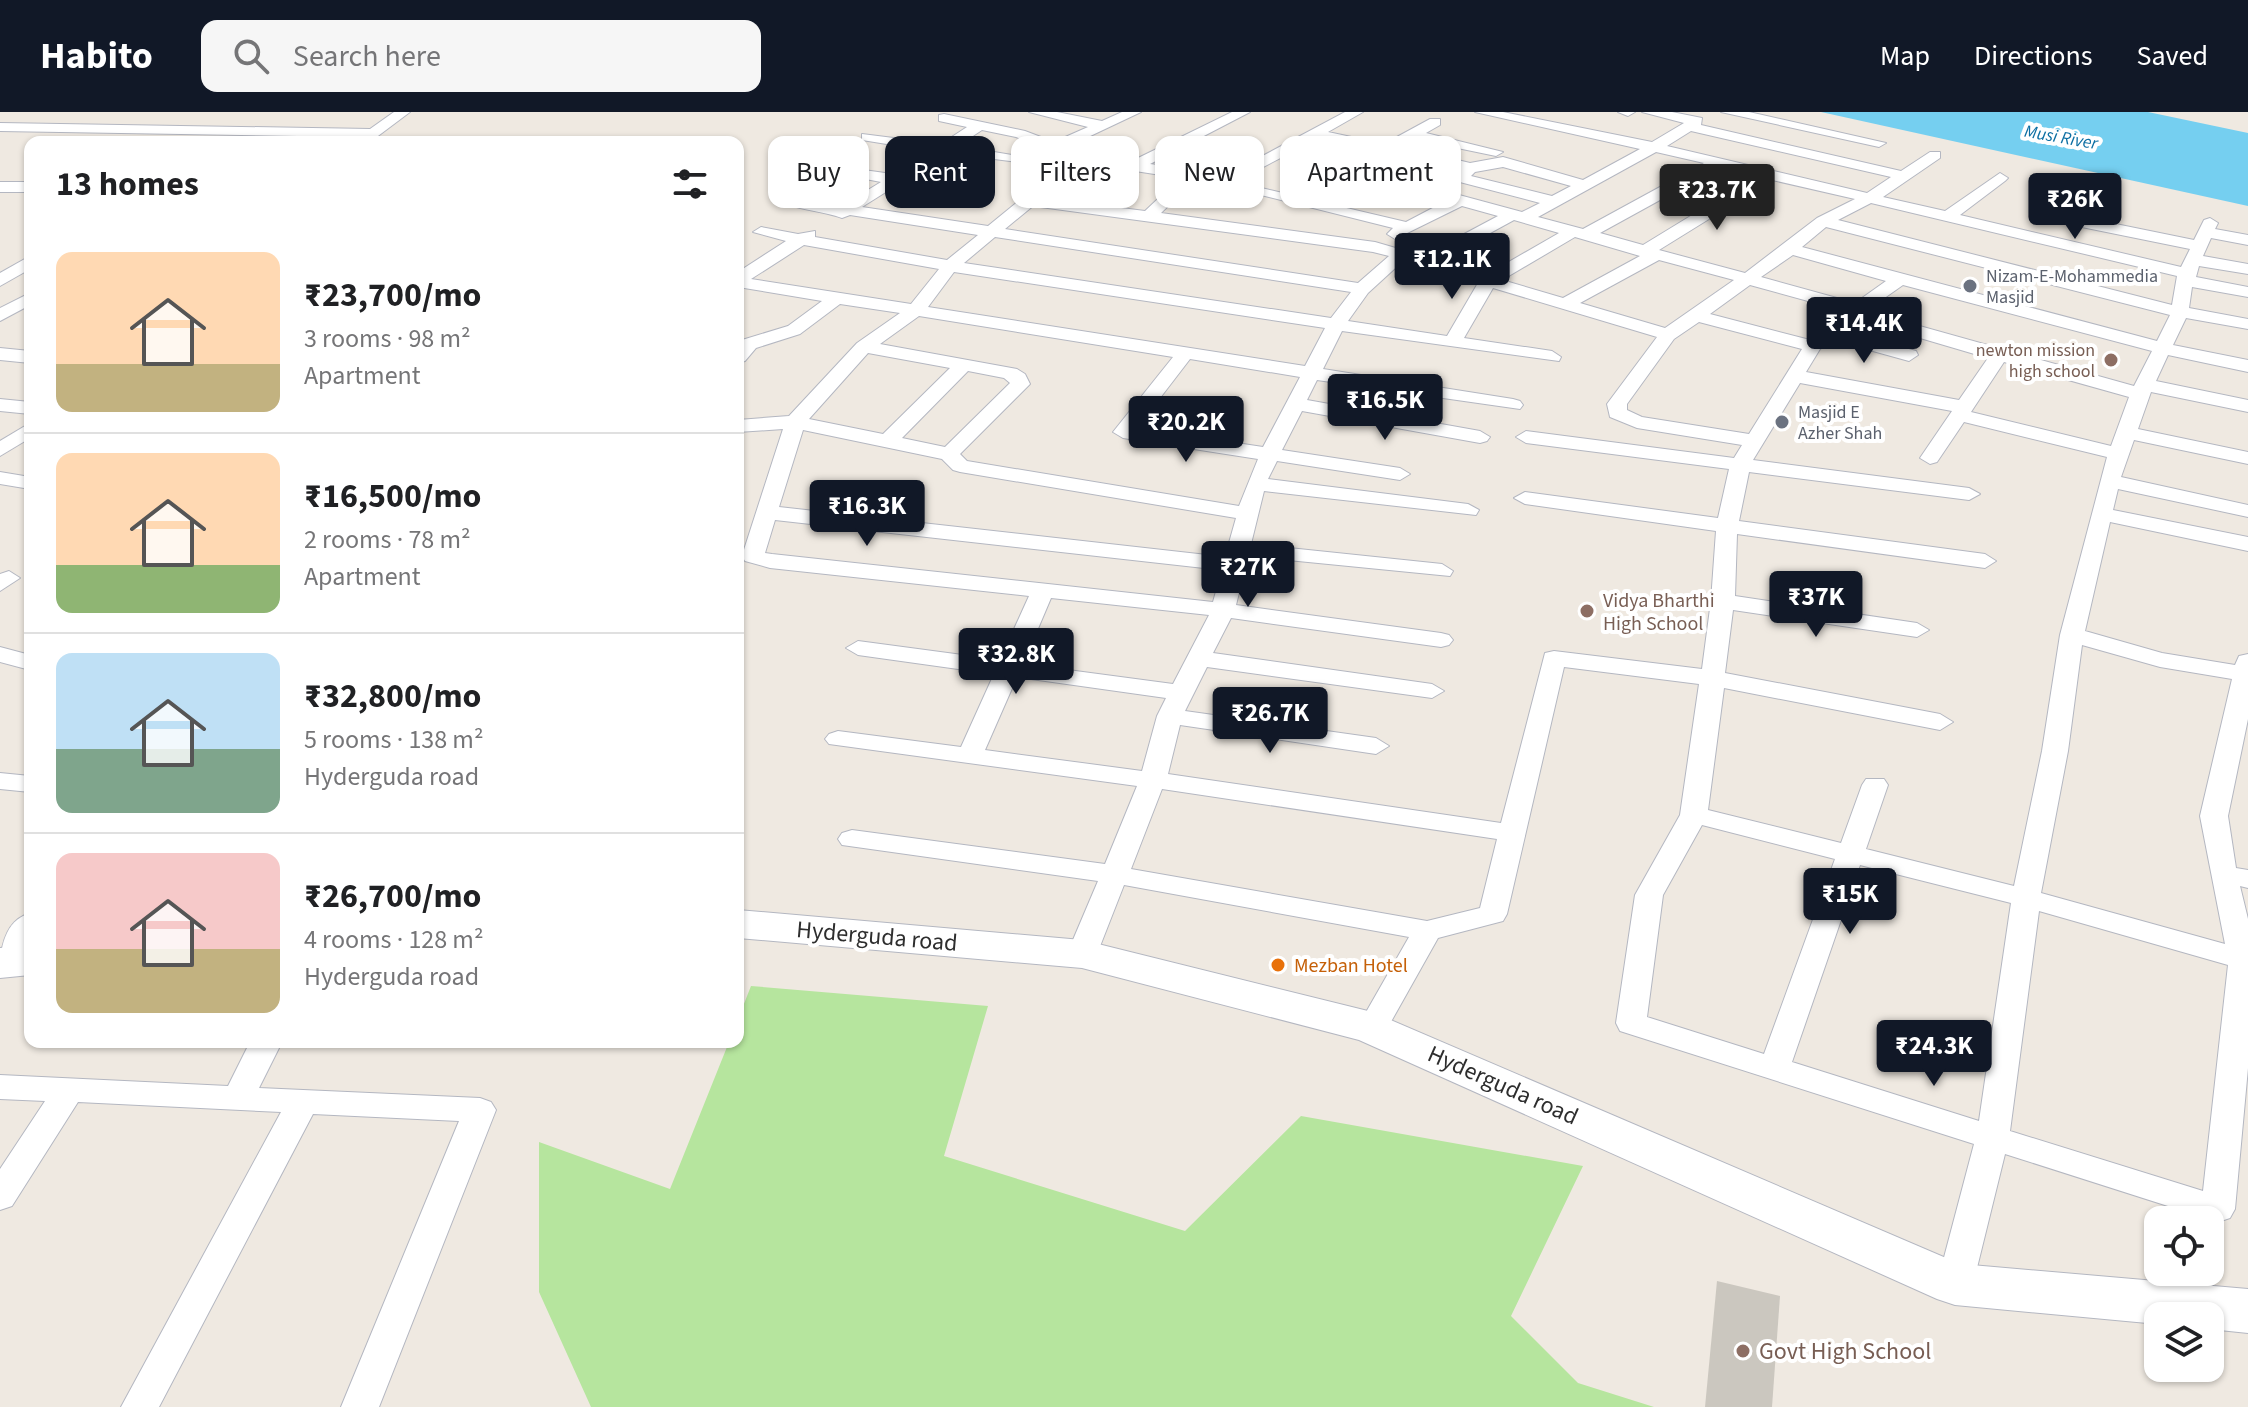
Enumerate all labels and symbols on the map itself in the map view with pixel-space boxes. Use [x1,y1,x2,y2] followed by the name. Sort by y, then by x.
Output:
[2022,119,2100,156] water label: Musi River
[1652,164,1782,232] pin: ₹23.7K
[2028,173,2122,241] pin: ₹26K
[1387,233,1517,301] pin: ₹12.1K
[1986,264,2158,310] place label: Nizam-E-Mohammedia Masjid
[1961,277,1979,295] marker: Nizam-E-Mohammedia Masjid
[1799,297,1929,365] pin: ₹14.4K
[1976,338,2095,384] place label: newton mission high school
[2102,351,2120,369] marker: newton mission high school
[1320,374,1450,442] pin: ₹16.5K
[1121,396,1251,464] pin: ₹20.2K
[1798,400,1882,446] place label: Masjid E Azher Shah
[1773,413,1791,431] marker: Masjid E Azher Shah
[802,480,932,548] pin: ₹16.3K
[1201,541,1295,609] pin: ₹27K
[1769,571,1863,639] pin: ₹37K
[1603,587,1715,638] place label: Vidya Bharthi High School
[1578,602,1596,620] marker: Vidya Bharthi High School
[951,628,1081,696] pin: ₹32.8K
[1205,687,1335,755] pin: ₹26.7K
[1803,868,1897,936] pin: ₹15K
[795,912,959,961] street label: Hyderguda road
[1294,952,1408,980] place label: Mezban Hotel
[1269,956,1287,974] marker: Mezban Hotel
[1869,1020,1999,1088] pin: ₹24.3K
[1422,1037,1584,1134] street label: Hyderguda road
[1759,1334,1931,1369] place label: Govt High School
[1734,1342,1752,1360] marker: Govt High School

